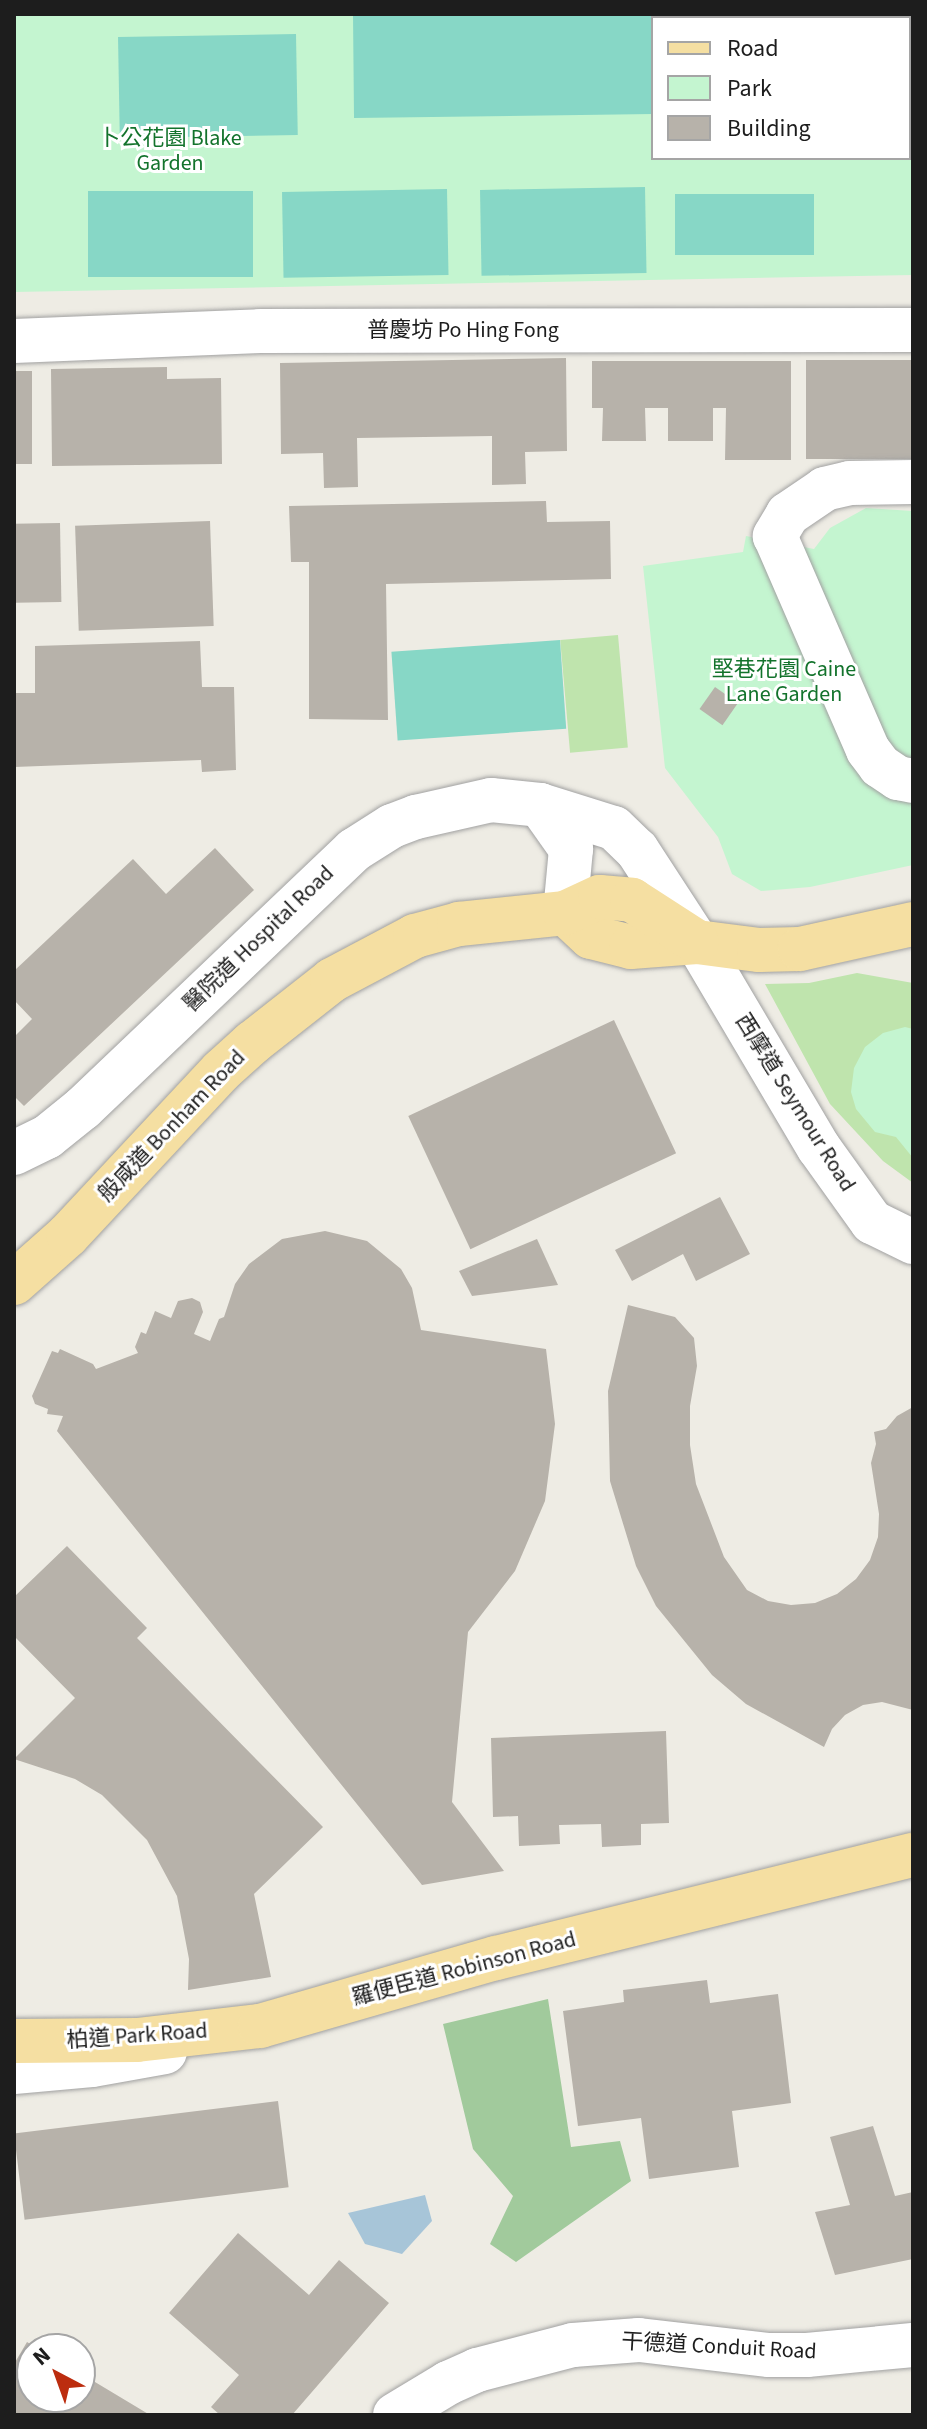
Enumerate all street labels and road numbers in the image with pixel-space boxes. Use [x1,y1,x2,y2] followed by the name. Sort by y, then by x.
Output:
[367,318,559,344] street label: 普慶坊 Po Hing Fong
[178,860,340,1018] street label: 醫院道 Hospital Road
[730,1009,860,1197] street label: 西摩道 Seymour Road
[93,1045,251,1207] street label: 般咸道 Bonham Road
[349,1926,579,2012] street label: 羅便臣道 Robinson Road
[66,2018,208,2054] street label: 柏道 Park Road
[621,2329,817,2365] street label: 干德道 Conduit Road

